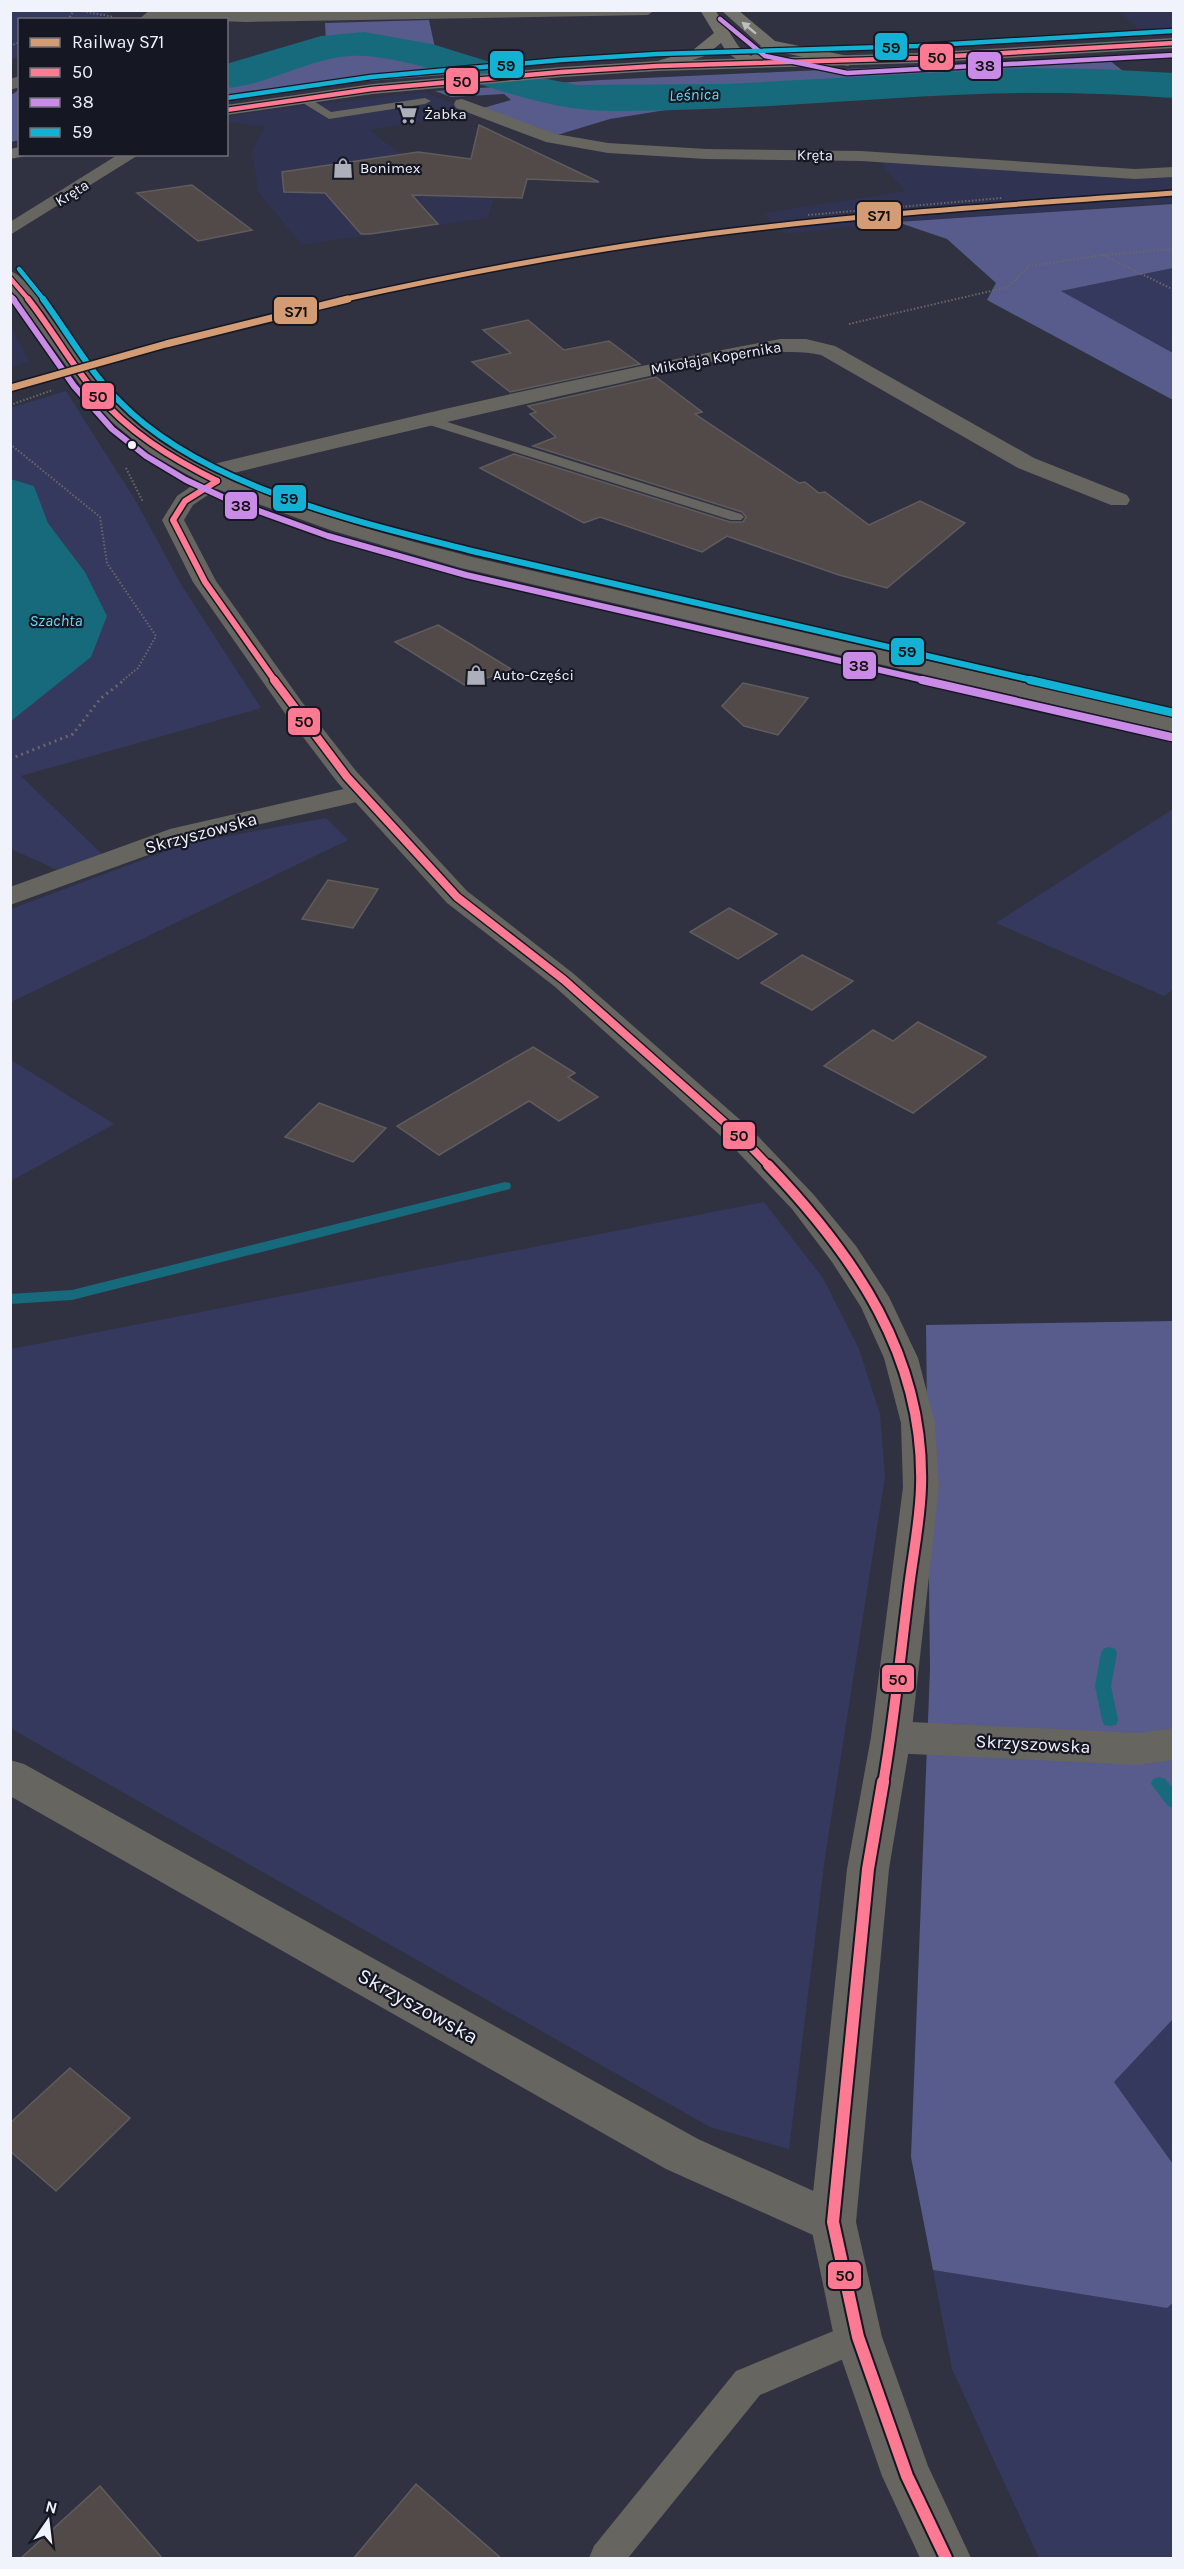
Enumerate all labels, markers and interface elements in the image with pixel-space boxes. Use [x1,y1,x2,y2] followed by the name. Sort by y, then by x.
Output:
[18,18,228,156] legend
[742,22,757,35] one-way arrow
[72,31,164,53] text: Railway S71
[874,32,908,61] line badge: 59
[881,38,901,57] text: 59
[919,43,954,71] line badge: 50
[927,48,947,67] text: 50
[489,50,524,79] line badge: 59
[967,51,1002,80] line badge: 38
[496,56,516,75] text: 59
[975,56,995,75] text: 38
[72,61,93,83] text: 50
[445,67,479,95] line badge: 50
[452,72,472,91] text: 50
[669,84,719,105] water label: Leśnica
[72,91,94,113] text: 38
[395,102,419,126] supermarket icon: Żabka
[424,105,467,123] place label: Żabka
[72,121,93,143] text: 59
[797,146,833,164] street label: Kręta
[331,156,355,180] shop icon: Bonimex
[360,159,421,177] place label: Bonimex
[52,176,92,210] street label: Kręta
[856,201,902,230] line badge: S71
[867,206,891,225] text: S71
[273,296,318,325] line badge: S71
[284,302,308,321] text: S71
[649,338,783,378] street label: Mikołaja Kopernika
[81,382,115,410] line badge: 50
[88,387,108,406] text: 50
[126,439,138,451] unlabelled marker
[272,484,307,512] line badge: 59
[279,489,299,508] text: 59
[224,491,258,520] line badge: 38
[231,496,251,515] text: 38
[29,611,83,630] water label: Szachta
[890,637,925,666] line badge: 59
[897,642,917,661] text: 59
[842,651,877,680] line badge: 38
[849,656,869,675] text: 38
[464,663,488,687] shop icon: Auto-Części
[493,666,574,684] place label: Auto-Części
[287,707,321,736] line badge: 50
[294,712,314,731] text: 50
[143,808,259,858] street label: Skrzyszowska
[722,1121,756,1150] line badge: 50
[729,1126,749,1145] text: 50
[881,1664,915,1693] line badge: 50
[888,1670,908,1689] text: 50
[975,1730,1091,1758] street label: Skrzyszowska
[354,1963,482,2049] street label: Skrzyszowska
[827,2261,862,2290] line badge: 50
[835,2266,855,2285] text: 50
[18,2491,78,2551] north arrow
[44,2496,59,2518] text: N

